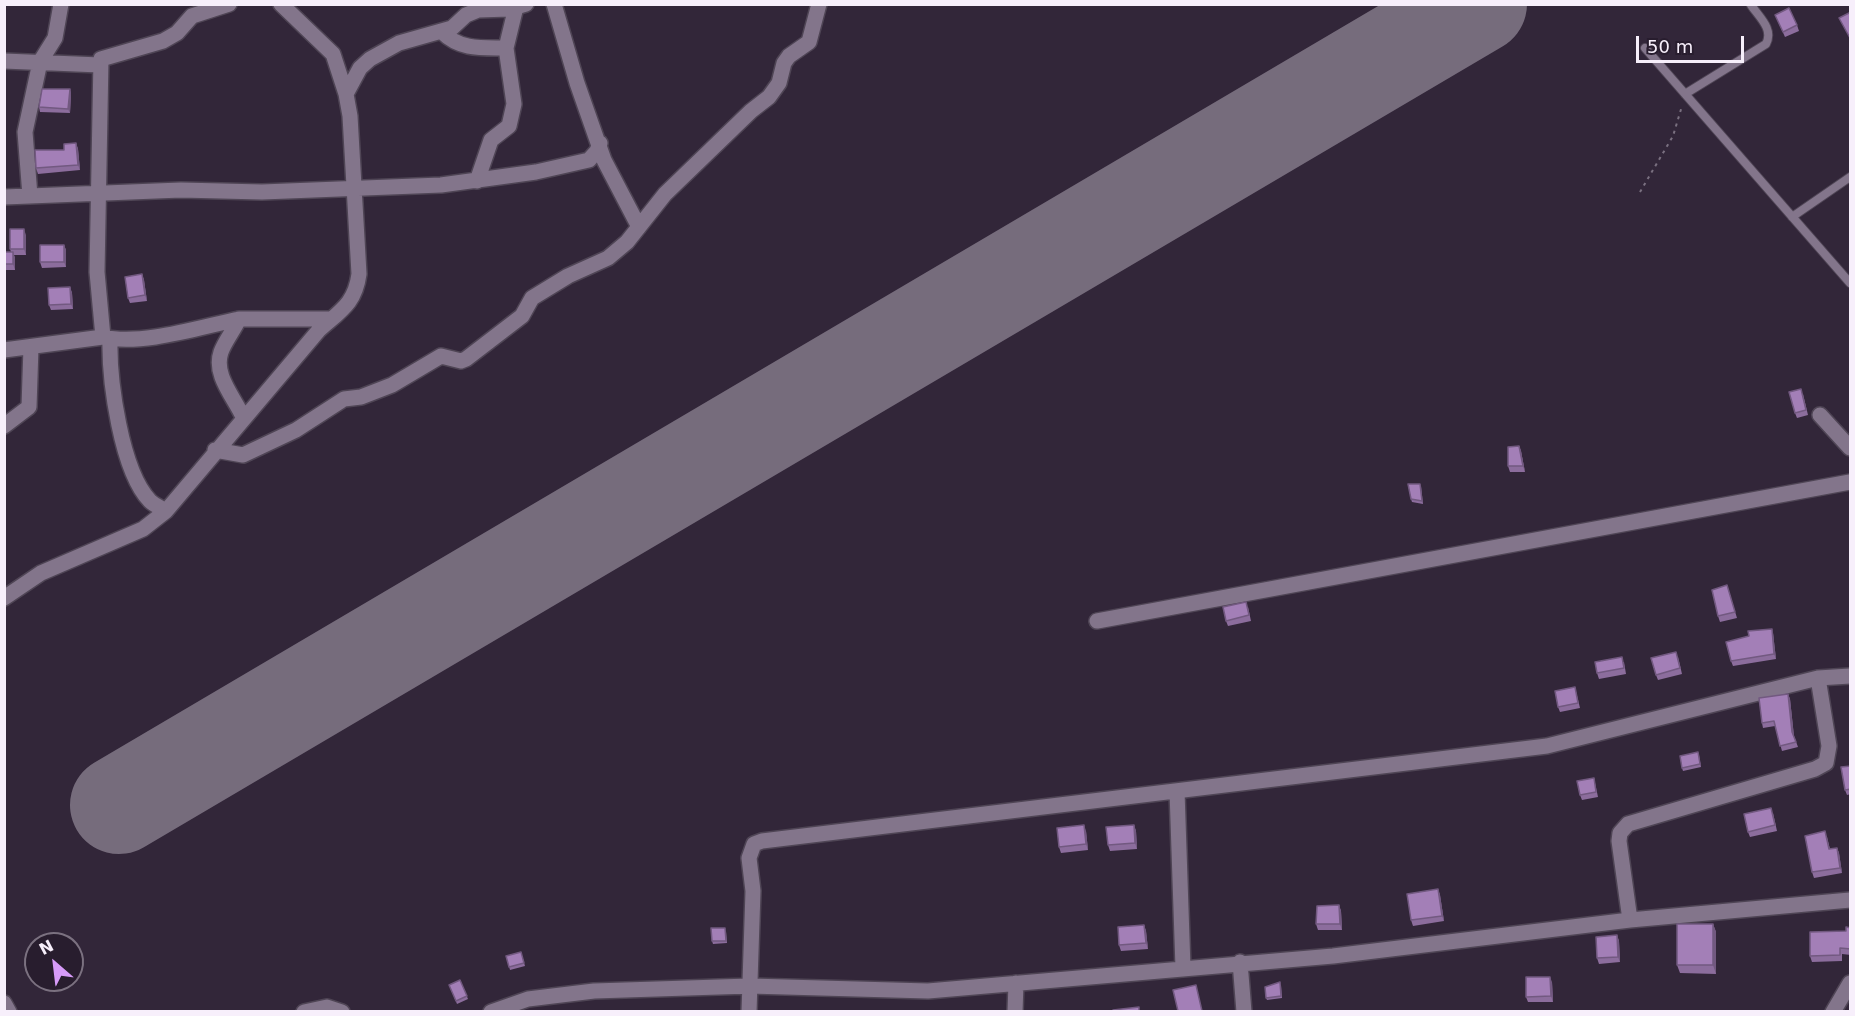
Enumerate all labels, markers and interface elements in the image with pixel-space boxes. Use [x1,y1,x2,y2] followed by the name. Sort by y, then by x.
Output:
[1639,24,1747,62] scale bar
[1647,36,1693,57] text: 50 m
[24,932,84,992] north arrow
[36,936,57,959] text: N

